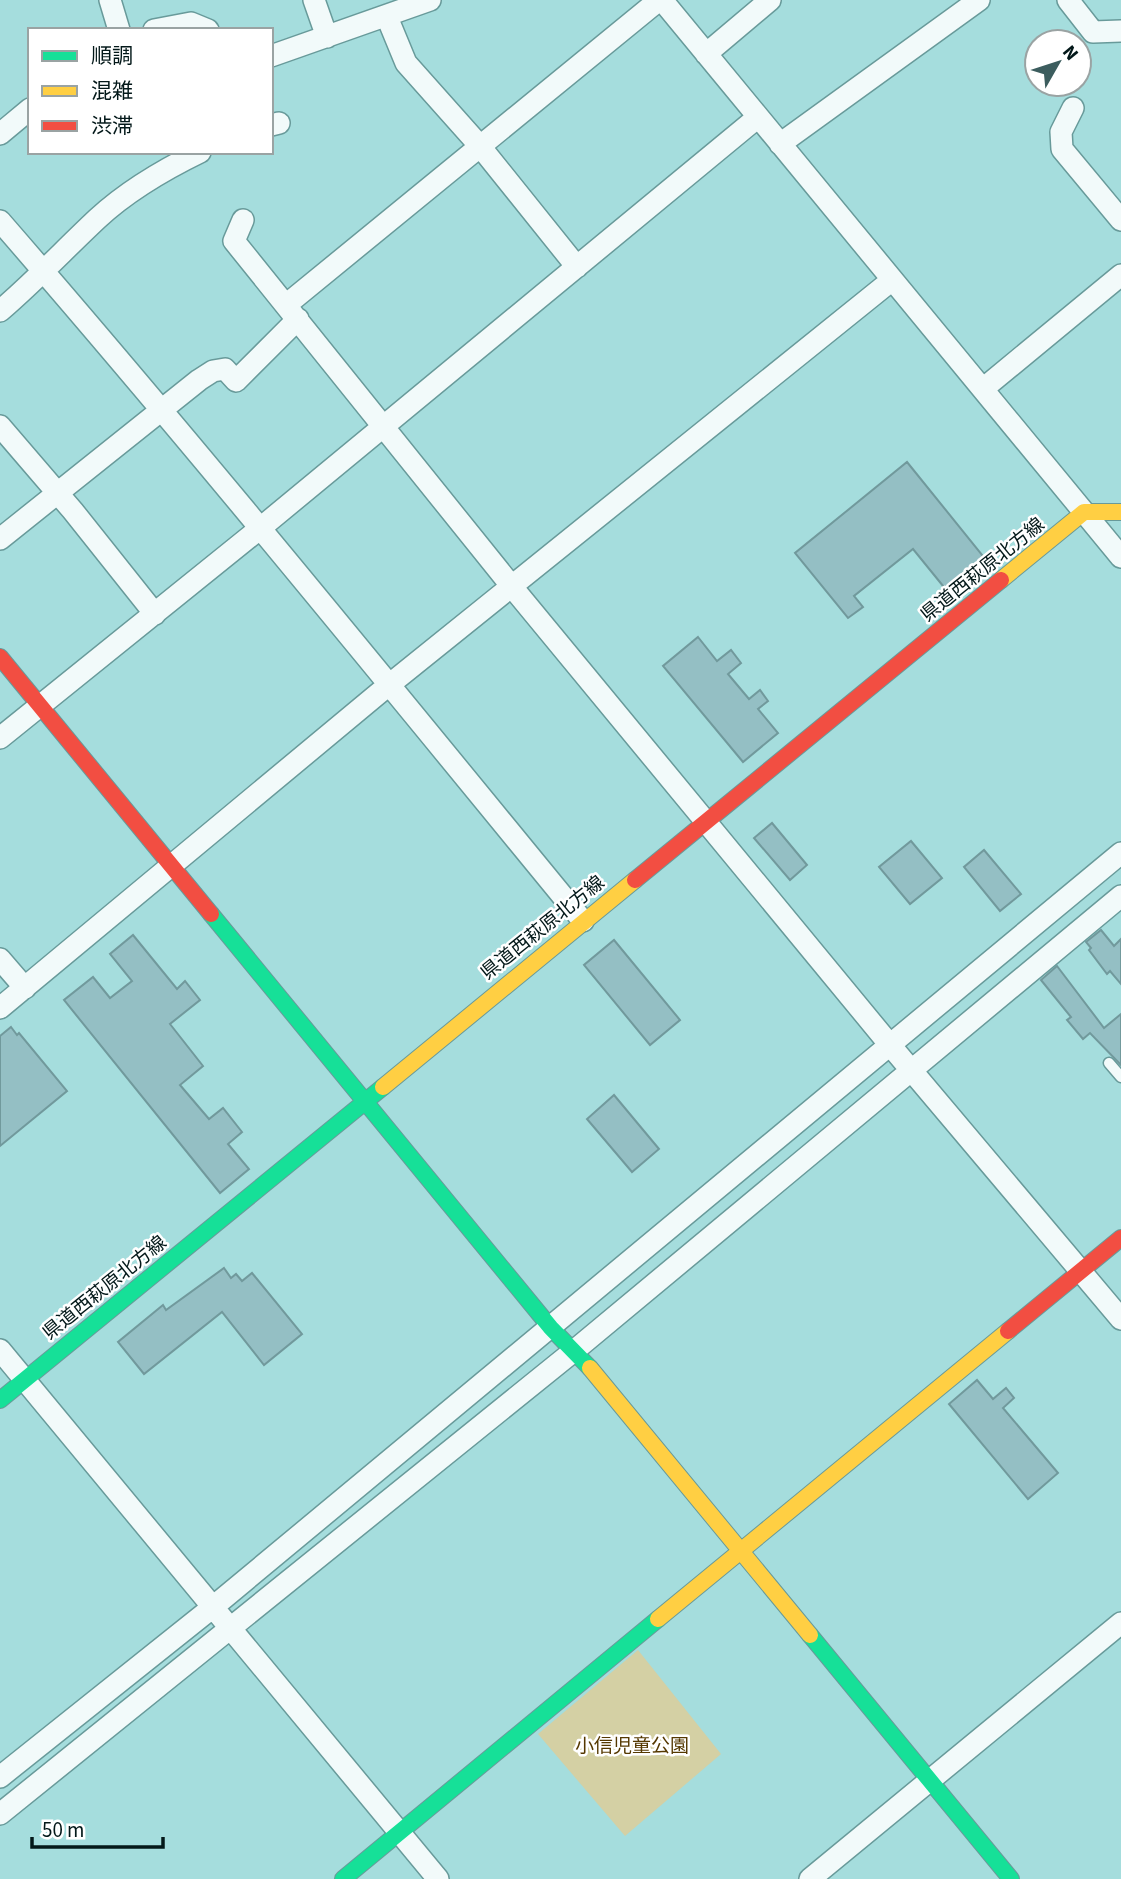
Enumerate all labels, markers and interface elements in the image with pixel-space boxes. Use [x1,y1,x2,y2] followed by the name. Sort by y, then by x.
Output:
[28,28,273,154] legend
[1023,28,1093,98] north arrow
[1056,40,1085,67] text: N
[91,41,133,71] text: 順調
[91,76,133,106] text: 混雑
[91,111,133,141] text: 渋滞
[915,512,1051,628] street label: 県道西萩原北方線
[475,870,611,986] street label: 県道西萩原北方線
[37,1230,173,1346] street label: 県道西萩原北方線
[575,1733,689,1760] park label: 小信児童公園
[32,1806,163,1850] scale bar
[42,1815,84,1845] text: 50 m

